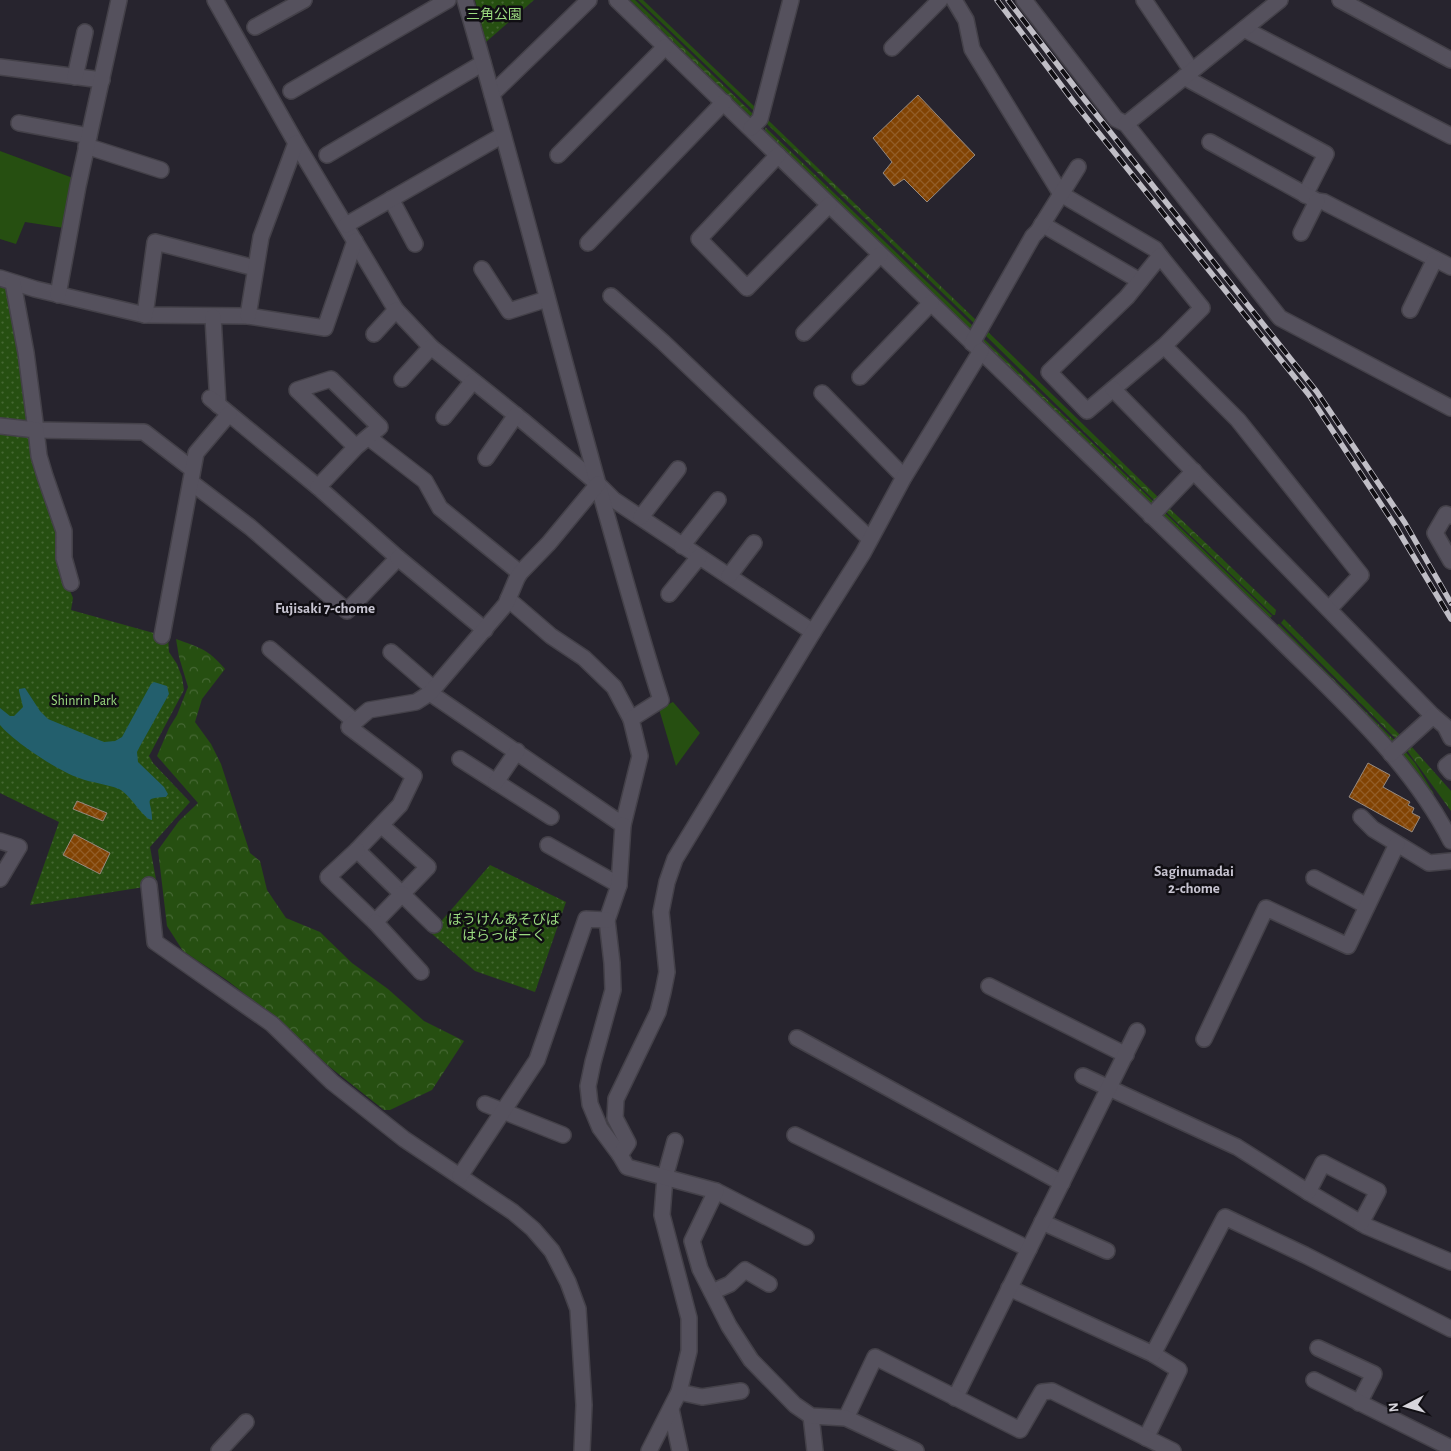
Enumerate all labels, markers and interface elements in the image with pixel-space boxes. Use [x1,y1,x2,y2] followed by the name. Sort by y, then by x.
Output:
[466,7,522,22] park label: 三角公園
[275,601,375,616] district label: Fujisaki 7-chome
[51,694,118,708] park label: Shinrin Park
[1154,864,1234,896] district label: Saginumadai 2-chome
[448,912,560,943] park label: ぼうけんあそびば はらっぱーく
[1381,1381,1431,1431] north arrow
[1387,1402,1402,1413] text: N

